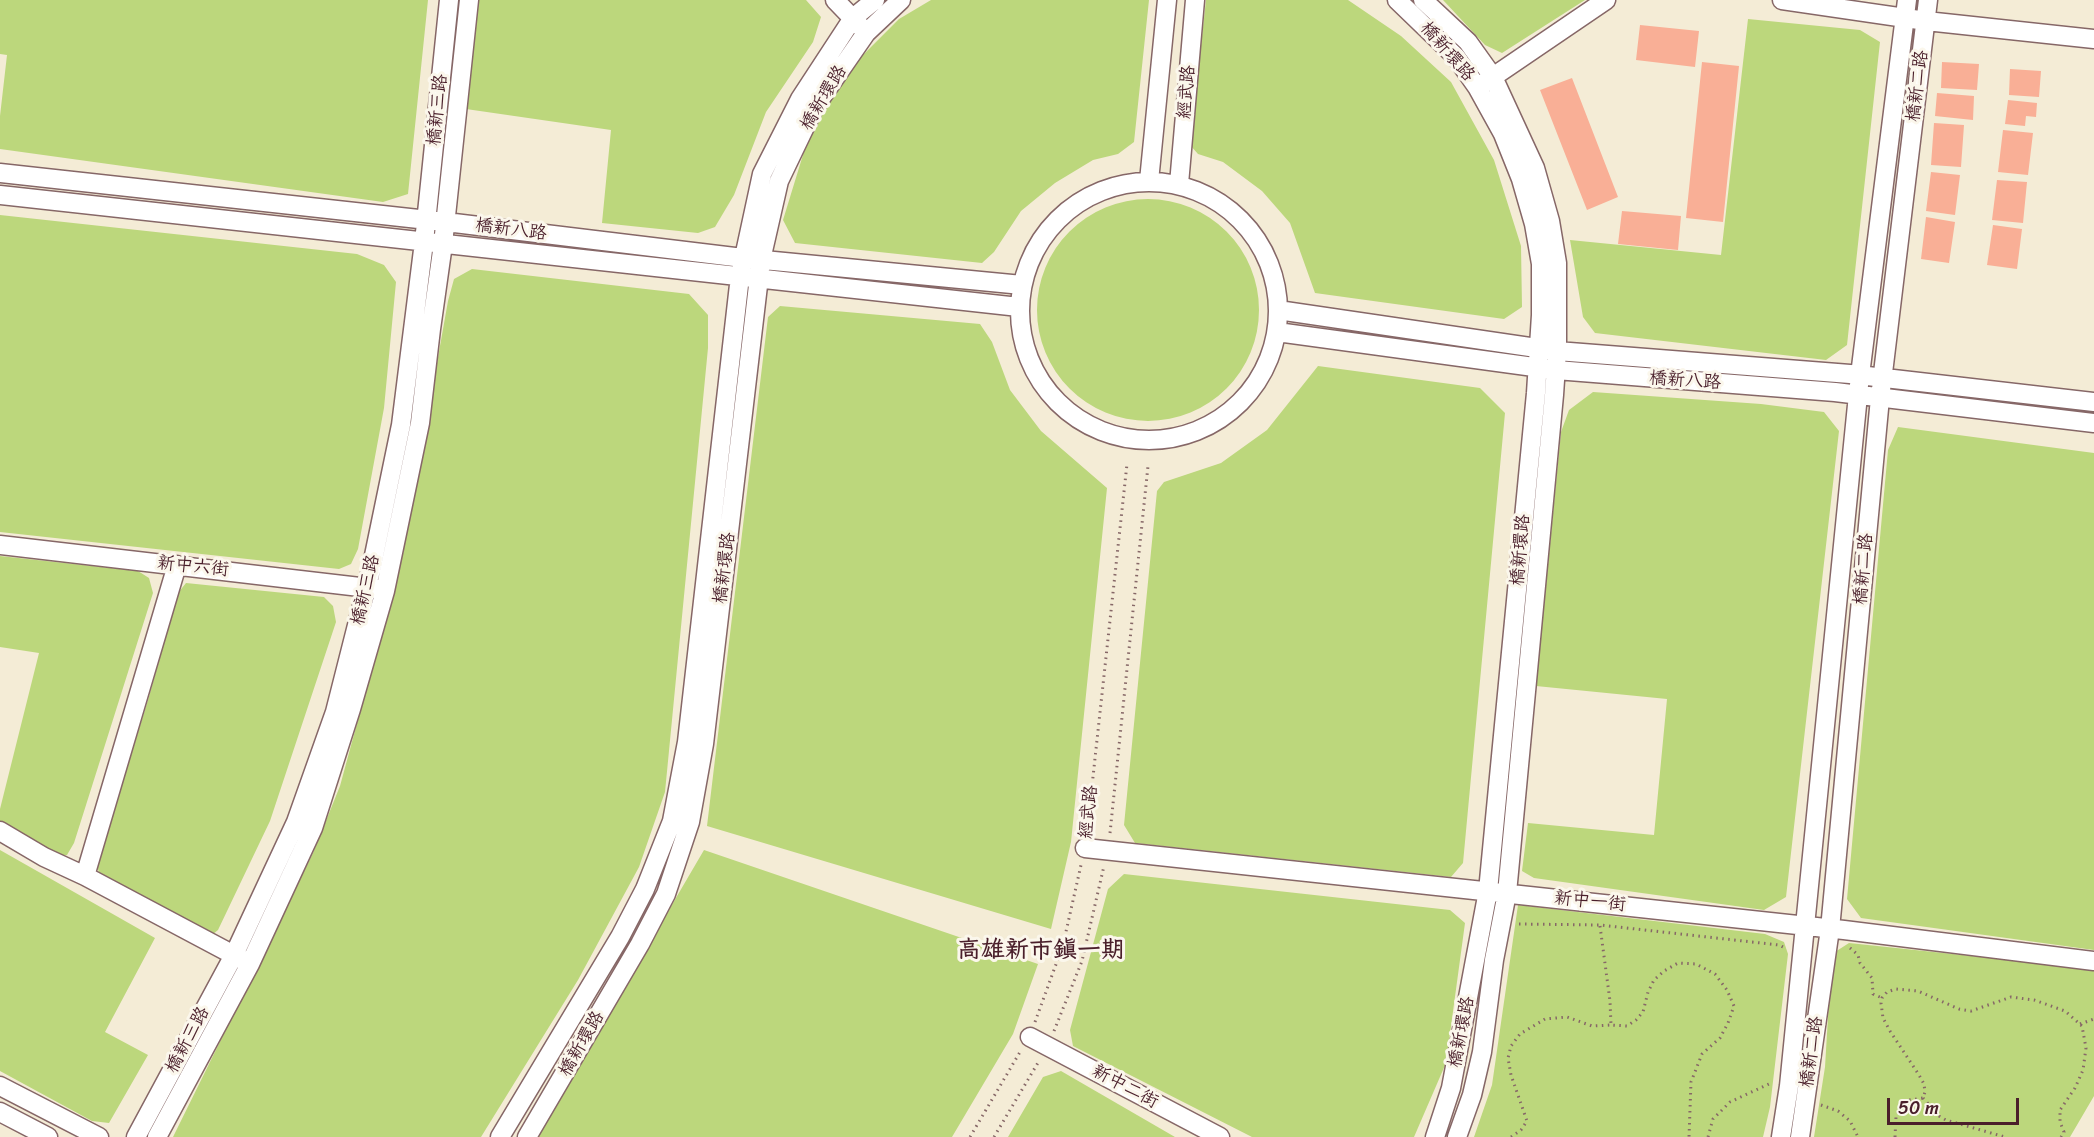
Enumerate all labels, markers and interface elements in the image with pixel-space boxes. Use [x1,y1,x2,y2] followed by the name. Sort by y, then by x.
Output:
[1415,18,1479,86] street label: 橋新環路
[1903,49,1933,123] street label: 橋新二路
[796,62,852,134] street label: 橋新環路
[1174,64,1200,120] street label: 經武路
[423,73,453,147] street label: 橋新三路
[474,215,548,245] street label: 橋新八路
[1648,368,1722,394] street label: 橋新八路
[1507,513,1535,587] street label: 橋新環路
[710,531,740,605] street label: 橋新環路
[1850,532,1878,606] street label: 橋新二路
[156,552,230,582] street label: 新中六街
[347,552,385,628] street label: 橋新三路
[1075,784,1103,840] street label: 經武路
[1553,887,1627,917] street label: 新中一街
[957,937,1125,965] district label: 高雄新市鎮一期
[1445,995,1479,1069] street label: 橋新環路
[162,1003,214,1077] street label: 橋新三路
[555,1007,609,1081] street label: 橋新環路
[1796,1015,1828,1089] street label: 橋新二路
[1088,1061,1162,1113] street label: 新中二街
[1890,1086,2022,1124] scale bar
[1898,1092,1939,1124] text: 50 m

